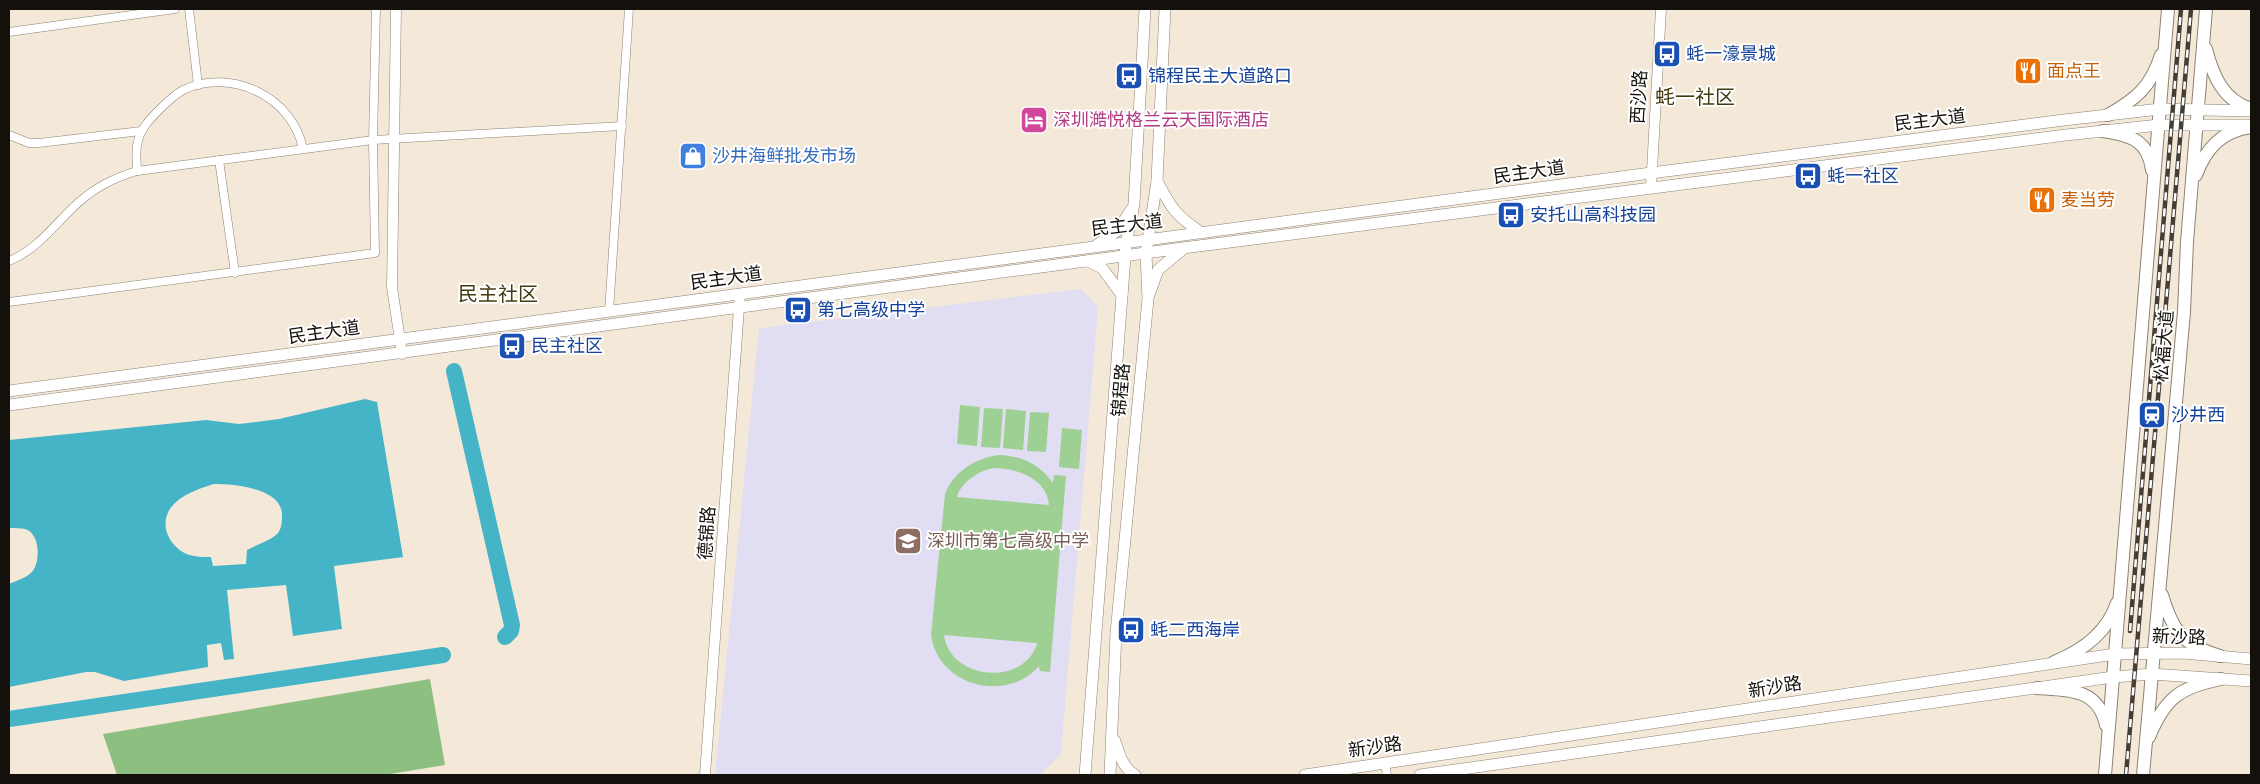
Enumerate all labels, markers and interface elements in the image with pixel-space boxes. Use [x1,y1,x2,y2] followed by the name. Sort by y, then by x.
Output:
[1652,39,1682,69] bus stop icon: 蚝一濠景城
[1686,41,1776,68] place label: 蚝一濠景城
[2013,56,2043,86] restaurant icon: 面点王
[2047,58,2101,85] place label: 面点王
[1114,61,1144,91] bus stop icon: 锦程民主大道路口
[1148,63,1292,90] place label: 锦程民主大道路口
[1625,69,1654,125] street label: 西沙路
[1655,83,1735,113] district label: 蚝一社区
[1893,103,1967,138] street label: 民主大道
[1019,105,1049,135] hotel icon: 深圳澔悦格兰云天国际酒店
[1053,107,1269,134] place label: 深圳澔悦格兰云天国际酒店
[678,141,708,171] shop icon: 沙井海鲜批发市场
[712,143,856,170] place label: 沙井海鲜批发市场
[1492,154,1567,191] street label: 民主大道
[1793,161,1823,191] bus stop icon: 蚝一社区
[1827,163,1899,190] place label: 蚝一社区
[2027,185,2057,215] restaurant icon: 麦当劳
[2061,187,2115,214] place label: 麦当劳
[1496,200,1526,230] bus stop icon: 安托山高科技园
[1530,202,1656,229] place label: 安托山高科技园
[1090,208,1164,243] street label: 民主大道
[689,260,764,297] street label: 民主大道
[458,280,538,310] district label: 民主社区
[783,295,813,325] bus stop icon: 第七高级中学
[817,297,925,324] place label: 第七高级中学
[2148,309,2181,383] street label: 松福大道
[287,314,362,351] street label: 民主大道
[497,331,527,361] bus stop icon: 民主社区
[531,333,603,360] place label: 民主社区
[1106,362,1137,418] street label: 锦程路
[2137,400,2167,430] station icon: 沙井西
[2171,402,2225,429] place label: 沙井西
[692,505,723,561] street label: 德锦路
[893,526,923,556] school or university icon: 深圳市第七高级中学
[927,528,1089,555] place label: 深圳市第七高级中学
[1116,615,1146,645] bus stop icon: 蚝二西海岸
[1150,617,1240,644] place label: 蚝二西海岸
[2152,623,2206,652] street label: 新沙路
[1746,670,1804,705] street label: 新沙路
[1346,730,1404,765] street label: 新沙路

